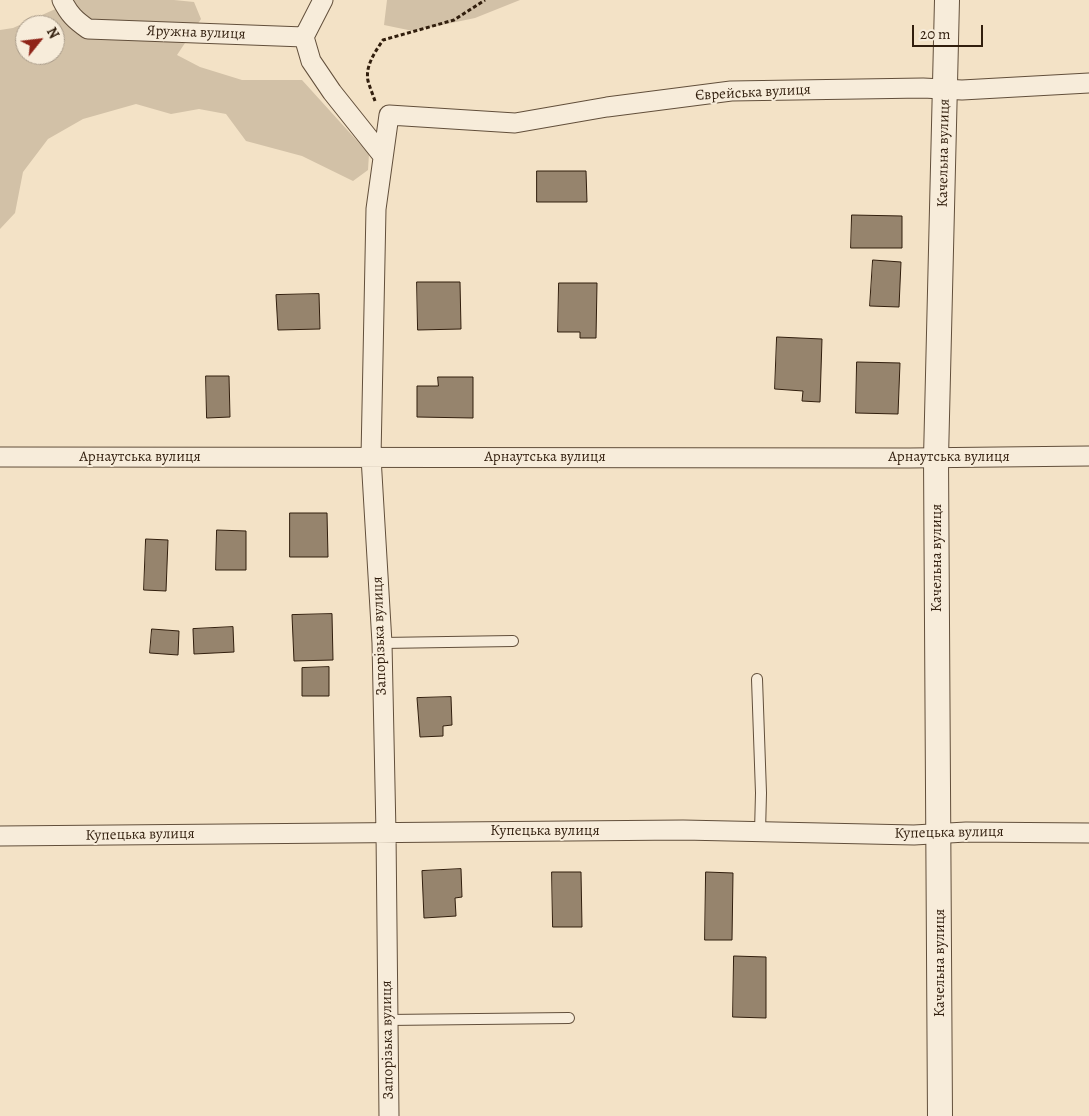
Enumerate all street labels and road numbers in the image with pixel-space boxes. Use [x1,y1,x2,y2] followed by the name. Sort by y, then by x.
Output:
[146,22,246,44] street label: Яружна вулиця
[695,81,811,105] street label: Єврейська вулиця
[934,98,954,208] street label: Качельна вулиця
[79,448,201,466] street label: Арнаутська вулиця
[484,448,606,466] street label: Арнаутська вулиця
[888,448,1010,466] street label: Арнаутська вулиця
[928,504,946,612] street label: Качельна вулиця
[369,576,391,696] street label: Запорізька вулиця
[490,822,600,840] street label: Купецька вулиця
[894,823,1004,843] street label: Купецька вулиця
[85,825,195,845] street label: Купецька вулиця
[931,909,949,1017] street label: Качельна вулиця
[378,980,398,1100] street label: Запорізька вулиця

